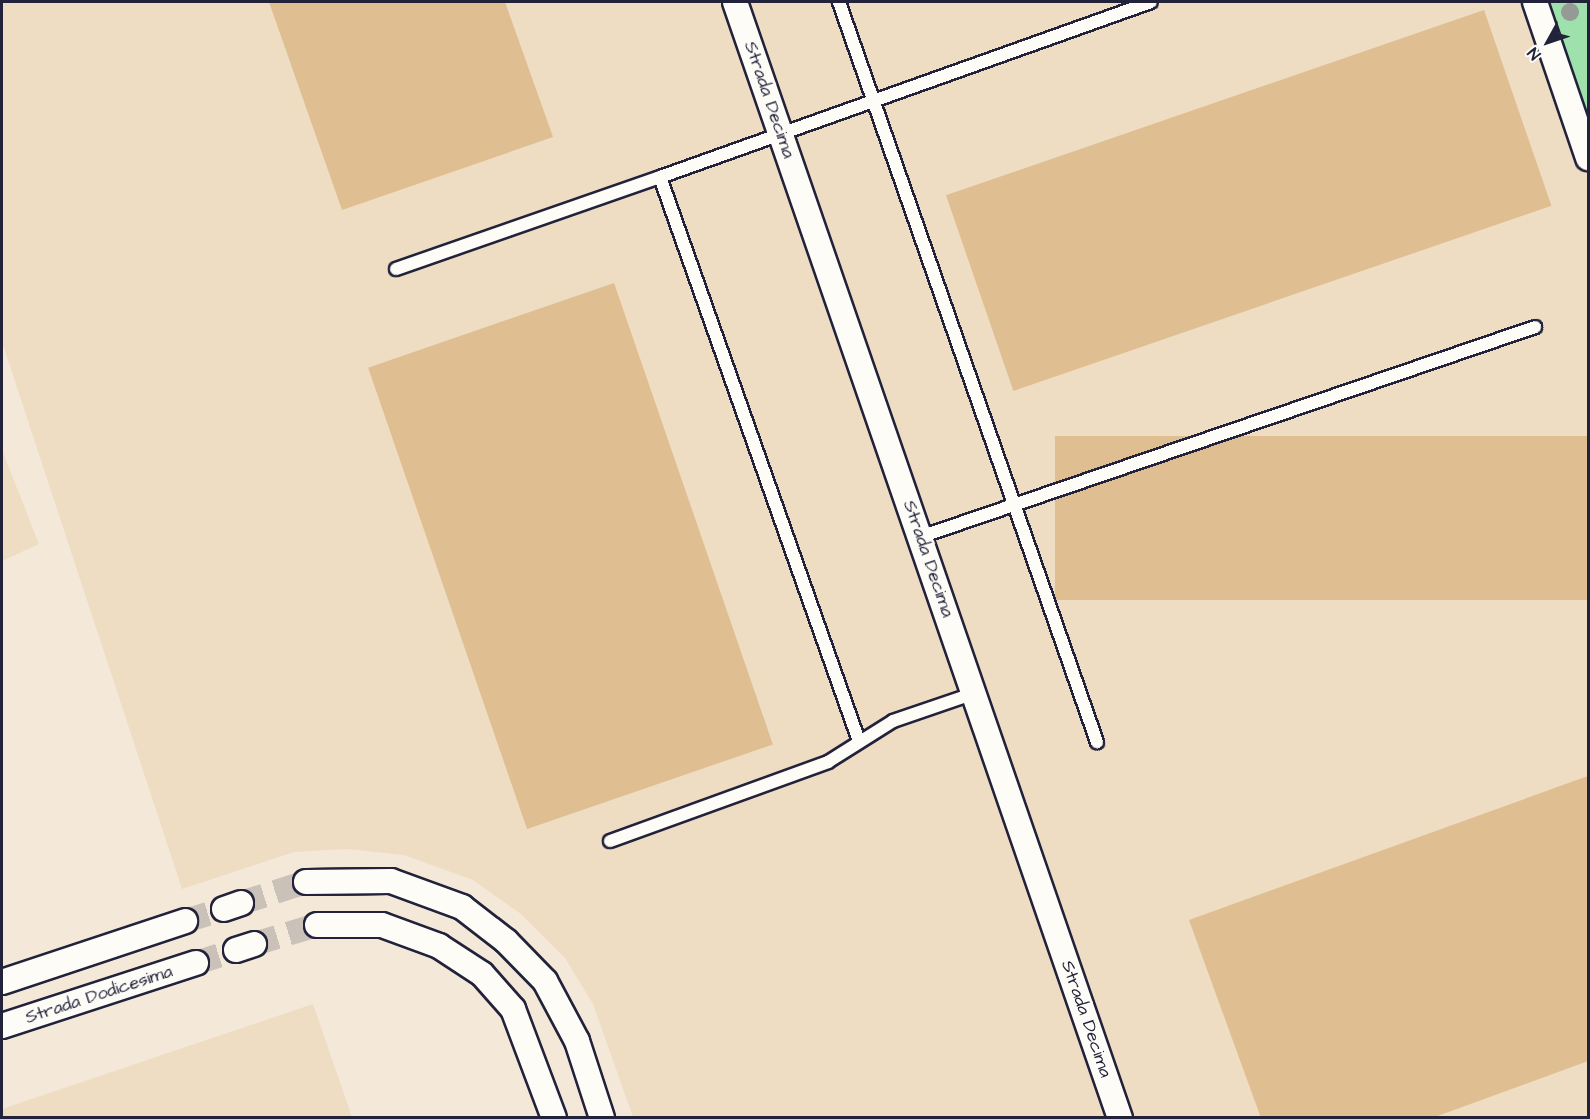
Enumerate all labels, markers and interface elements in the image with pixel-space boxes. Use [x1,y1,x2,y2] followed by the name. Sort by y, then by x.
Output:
[1518,12,1578,72] north arrow
[739,39,799,161] street label: Strada Decima
[1523,43,1546,64] text: N
[898,498,958,620] street label: Strada Decima
[1056,958,1116,1080] street label: Strada Decima
[23,961,175,1029] street label: Strada Dodicesima

